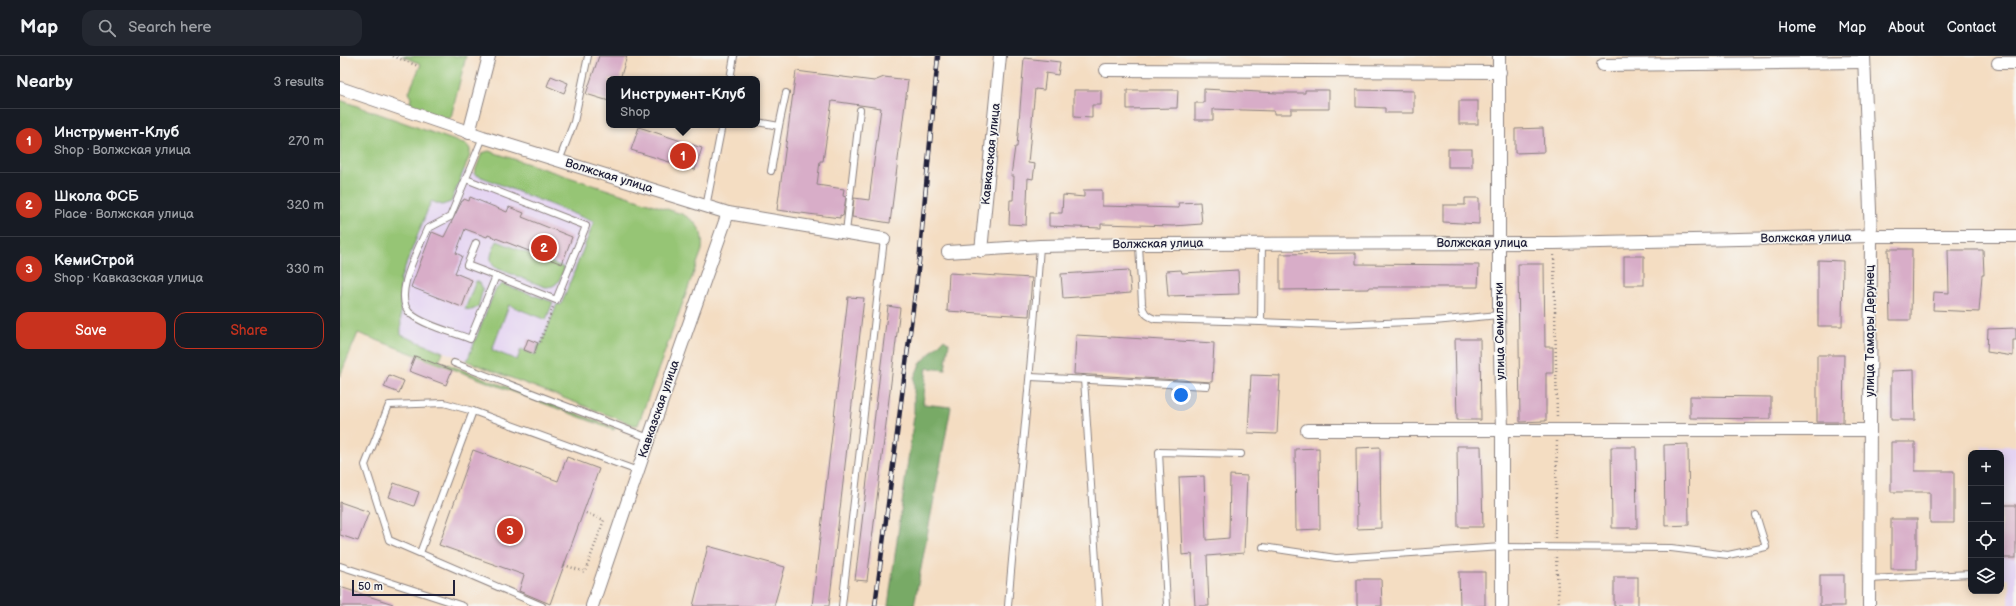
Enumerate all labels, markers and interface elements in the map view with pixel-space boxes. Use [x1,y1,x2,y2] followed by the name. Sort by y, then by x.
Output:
[82,10,362,46] search box
[20,16,58,39] text: Map
[96,17,118,39] icon: search
[128,18,211,37] text: Search here
[1778,19,1816,36] text: Home
[1838,19,1866,36] text: Map
[1888,19,1925,36] text: About
[1947,19,1996,36] text: Contact
[16,72,73,92] text: Nearby
[273,74,324,90] text: 3 results
[606,76,760,128] popup
[620,85,746,104] text: Инструмент-Клуб
[978,102,1004,206] street label: Кавказская улица
[620,104,650,120] text: Shop
[54,123,179,142] text: Инструмент-Клуб
[26,133,32,149] text: 1
[288,133,324,149] text: 270 m
[670,141,696,171] pin: 1
[54,142,191,158] text: Shop · Волжская улица
[563,156,655,196] street label: Волжская улица
[54,187,139,206] text: Школа ФСБ
[25,197,33,213] text: 2
[286,197,324,213] text: 320 m
[54,206,194,222] text: Place · Волжская улица
[1760,230,1852,246] street label: Волжская улица
[531,233,557,263] pin: 2
[1112,236,1204,252] street label: Волжская улица
[1437,236,1528,251] street label: Волжская улица
[54,251,134,270] text: КемиСтрой
[25,261,33,277] text: 3
[286,261,324,277] text: 330 m
[1863,265,1878,397] street label: улица Тамары Дерунец
[54,270,203,286] text: Shop · Кавказская улица
[1492,282,1508,380] street label: улица Семилетки
[16,312,166,349] button: Save
[174,312,324,349] button: Share
[635,358,683,460] street label: Кавказская улица
[1171,385,1191,405] your location
[1968,450,2004,594] map controls
[1968,450,2004,486] button: +
[1968,486,2004,522] button: −
[497,516,523,546] pin: 3
[1968,522,2004,558] button: locate
[1968,558,2004,594] button: layers
[352,578,455,597] scale bar
[358,580,383,593] text: 50 m

